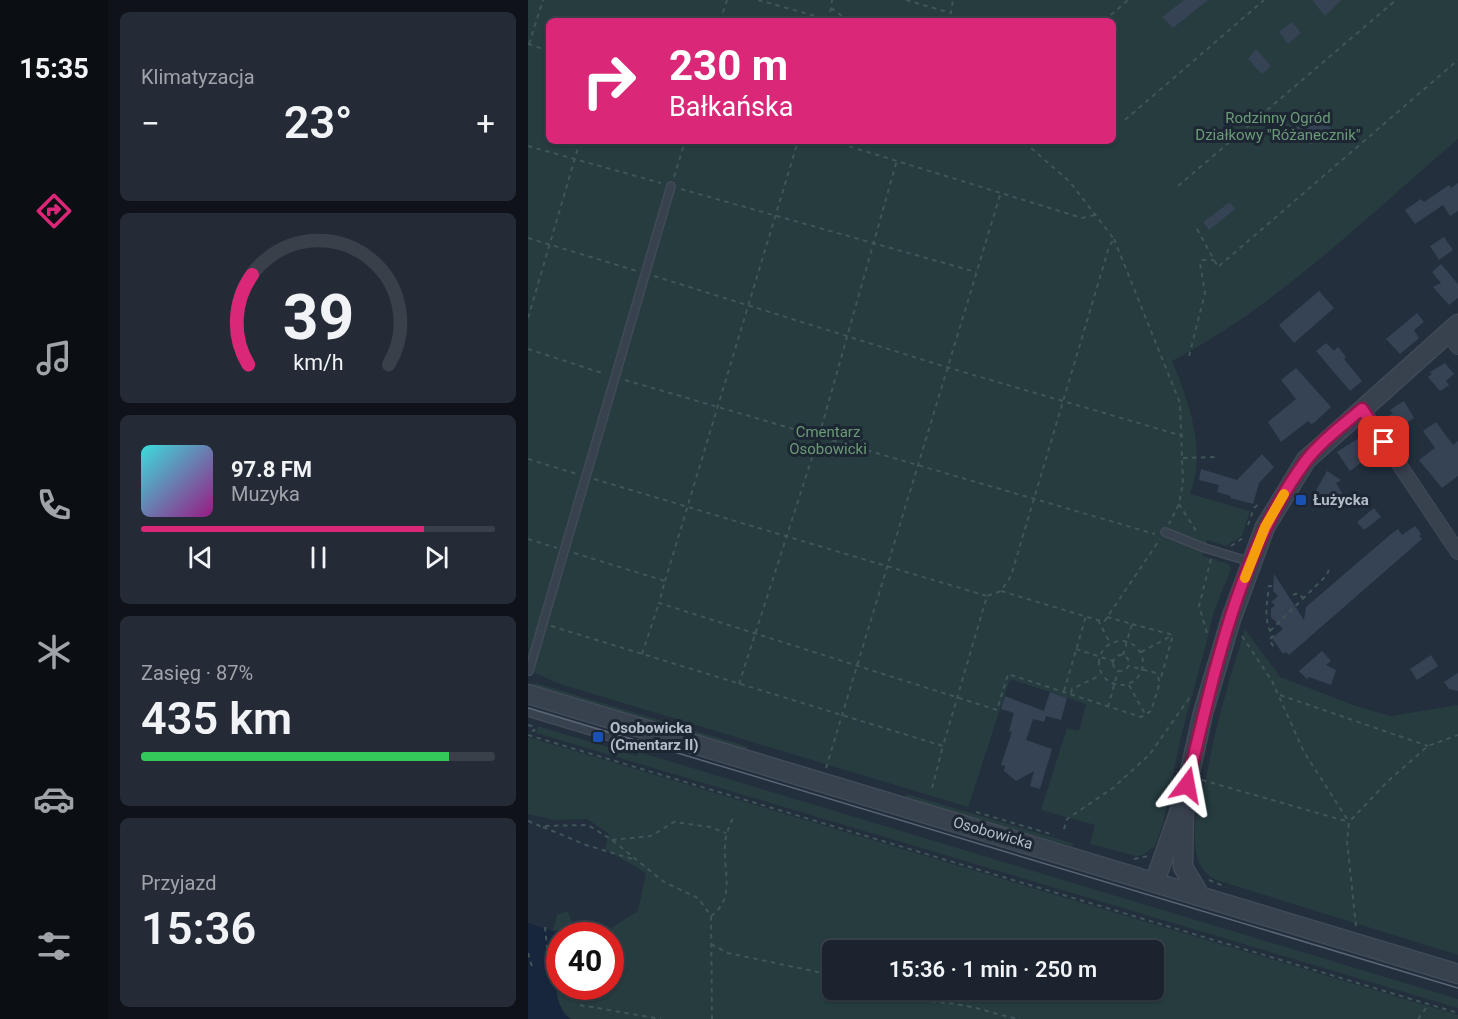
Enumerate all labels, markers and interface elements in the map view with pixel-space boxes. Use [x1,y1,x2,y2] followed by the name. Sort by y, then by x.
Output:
[669,41,788,90] text: 230 m
[570,42,648,120] icon: right
[19,53,89,85] text: 15:35
[141,65,255,89] text: Klimatyzacja
[669,91,793,123] text: Bałkańska
[284,96,352,149] text: 23°
[141,104,160,143] text: −
[476,104,495,143] text: +
[1195,109,1361,144] park label: Rodzinny Ogród Działkowy "Różanecznik"
[33,190,75,232] icon: directions
[282,281,354,354] text: 39
[33,337,75,379] icon: music
[293,351,343,376] text: km/h
[1358,416,1409,467] pin
[789,423,867,458] park label: Cmentarz Osobowicki
[1367,425,1400,458] icon: arrive
[231,457,312,482] text: 97.8 FM
[231,482,300,506] text: Muzyka
[33,484,75,526] icon: phone
[1313,491,1369,509] place label: Łużycka
[1294,493,1308,507] marker: Łużycka
[184,541,217,574] icon: previous
[302,541,335,574] icon: pause
[420,541,453,574] icon: next
[33,631,75,673] icon: climate
[141,661,253,685] text: Zasięg · 87%
[141,692,292,745] text: 435 km
[610,719,699,754] place label: Osobowicka (Cmentarz II)
[591,730,605,744] marker: Osobowicka (Cmentarz II)
[1155,753,1219,817] position arrow
[33,778,75,820] icon: car
[951,813,1035,853] street label: Osobowicka
[141,871,217,895] text: Przyjazd
[141,902,256,955] text: 15:36
[546,922,624,1000] speed limit sign: 40
[33,925,75,967] icon: filters
[889,957,1097,982] text: 15:36 · 1 min · 250 m

